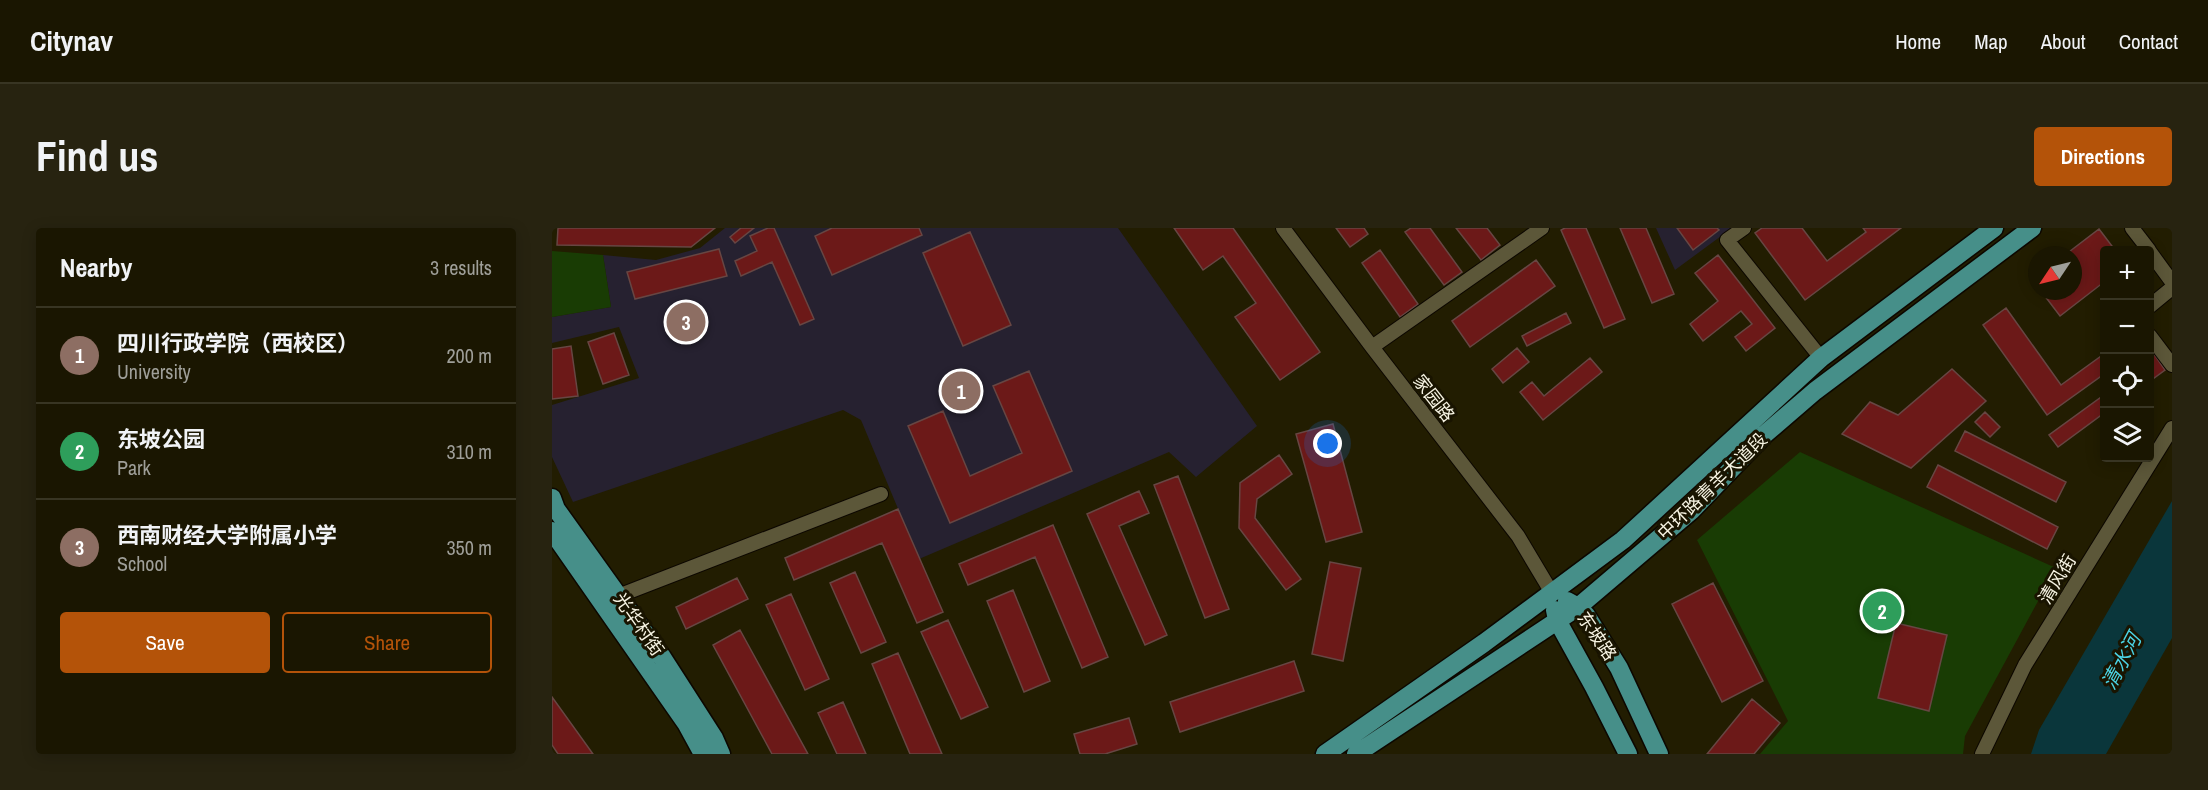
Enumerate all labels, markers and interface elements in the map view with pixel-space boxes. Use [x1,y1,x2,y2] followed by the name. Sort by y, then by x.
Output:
[30,22,113,60] text: Citynav
[1895,27,1941,56] text: Home
[1974,27,2008,56] text: Map
[2041,27,2086,56] text: About
[2119,27,2178,56] text: Contact
[2034,127,2172,186] button: Directions
[36,128,158,184] text: Find us
[2028,246,2082,300] north arrow
[2100,246,2154,462] map controls
[2100,246,2154,300] button: +
[60,250,132,285] text: Nearby
[430,254,492,281] text: 3 results
[666,300,706,344] pin: 3
[2100,300,2154,354] button: −
[117,328,359,358] text: 四川行政学院（西校区）
[75,342,84,369] text: 1
[446,342,492,369] text: 200 m
[2100,354,2154,408] button: locate
[117,358,191,385] text: University
[942,368,980,414] pin: 1
[1408,369,1460,427] street label: 家园路
[2100,408,2154,462] button: layers
[117,424,205,454] text: 东坡公园
[1652,427,1772,545] street label: 中环路青羊大道段
[1313,429,1342,458] your location
[75,438,84,465] text: 2
[446,438,492,465] text: 310 m
[117,454,151,481] text: Park
[117,520,337,550] text: 西南财经大学附属小学
[75,534,84,561] text: 3
[446,534,492,561] text: 350 m
[2032,549,2082,609] street label: 清风街
[117,550,167,577] text: School
[608,587,670,661] street label: 光华村街
[1862,588,1902,634] pin: 2
[1572,607,1622,665] street label: 东坡路
[60,612,270,673] button: Save
[282,612,492,673] button: Share
[2095,625,2149,694] water label: 清水河

